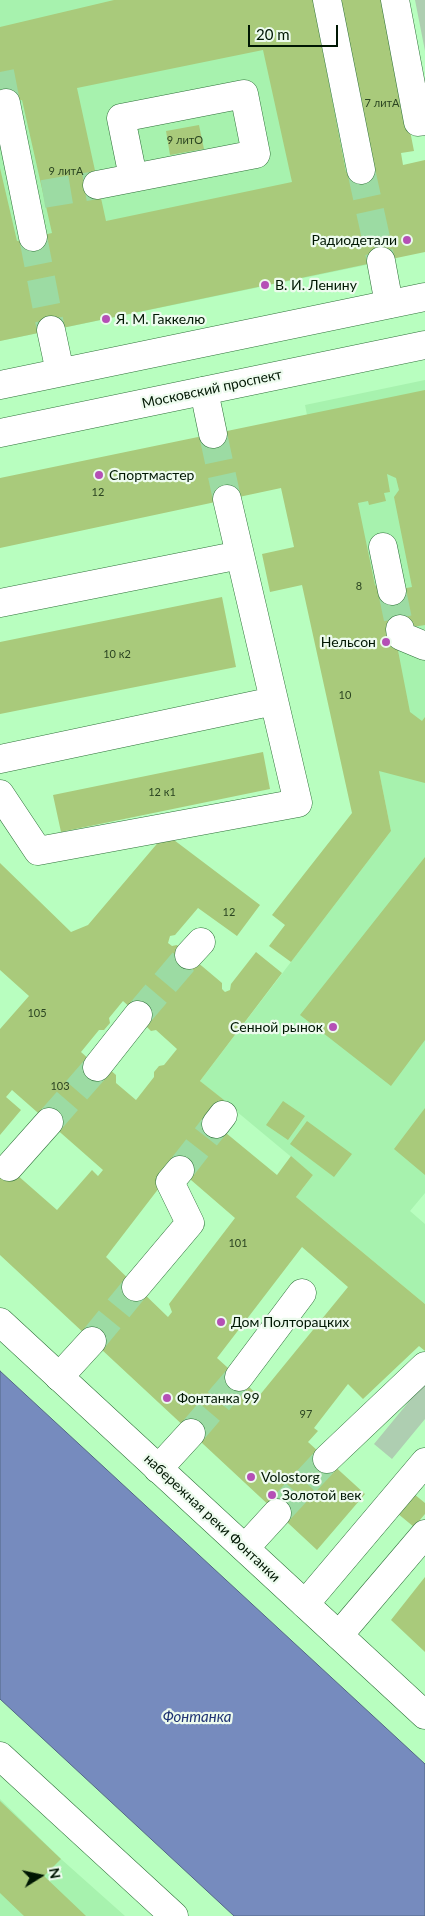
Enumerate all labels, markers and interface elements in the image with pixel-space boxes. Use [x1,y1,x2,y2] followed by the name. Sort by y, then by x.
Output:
[250,15,340,47] scale bar
[256,25,290,43] text: 20 m
[365,96,399,110] house number: 7 литА
[167,133,203,147] house number: 9 литО
[49,164,83,178] house number: 9 литА
[311,232,397,248] place label: Радиодетали
[401,234,413,246] marker: Радиодетали
[275,277,357,293] place label: В. И. Ленину
[259,279,271,291] marker: В. И. Ленину
[116,311,205,327] place label: Я. М. Гаккелю
[100,313,112,325] marker: Я. М. Гаккелю
[140,366,284,412] street label: Московский проспект
[109,467,194,483] place label: Спортмастер
[93,469,105,481] marker: Спортмастер
[92,485,104,499] house number: 12
[356,579,362,593] house number: 8
[321,634,376,650] place label: Нельсон
[380,636,392,648] marker: Нельсон
[103,647,131,661] house number: 10 к2
[339,688,351,702] house number: 10
[148,785,176,799] house number: 12 к1
[223,905,235,919] house number: 12
[27,1006,47,1020] house number: 105
[230,1019,323,1035] place label: Сенной рынок
[327,1021,339,1033] marker: Сенной рынок
[50,1079,70,1093] house number: 103
[228,1236,248,1250] house number: 101
[231,1314,349,1330] place label: Дом Полторацких
[215,1316,227,1328] marker: Дом Полторацких
[177,1390,260,1406] place label: Фонтанка 99
[161,1392,173,1404] marker: Фонтанка 99
[300,1407,312,1421] house number: 97
[140,1451,284,1585] street label: набережная реки Фонтанки
[261,1469,320,1485] place label: Volostorg
[245,1471,257,1483] marker: Volostorg
[282,1487,361,1503] place label: Золотой век
[266,1489,278,1501] marker: Золотой век
[163,1708,231,1726] water label: Фонтанка
[15,1851,65,1901] north arrow
[46,1867,65,1880] text: N

